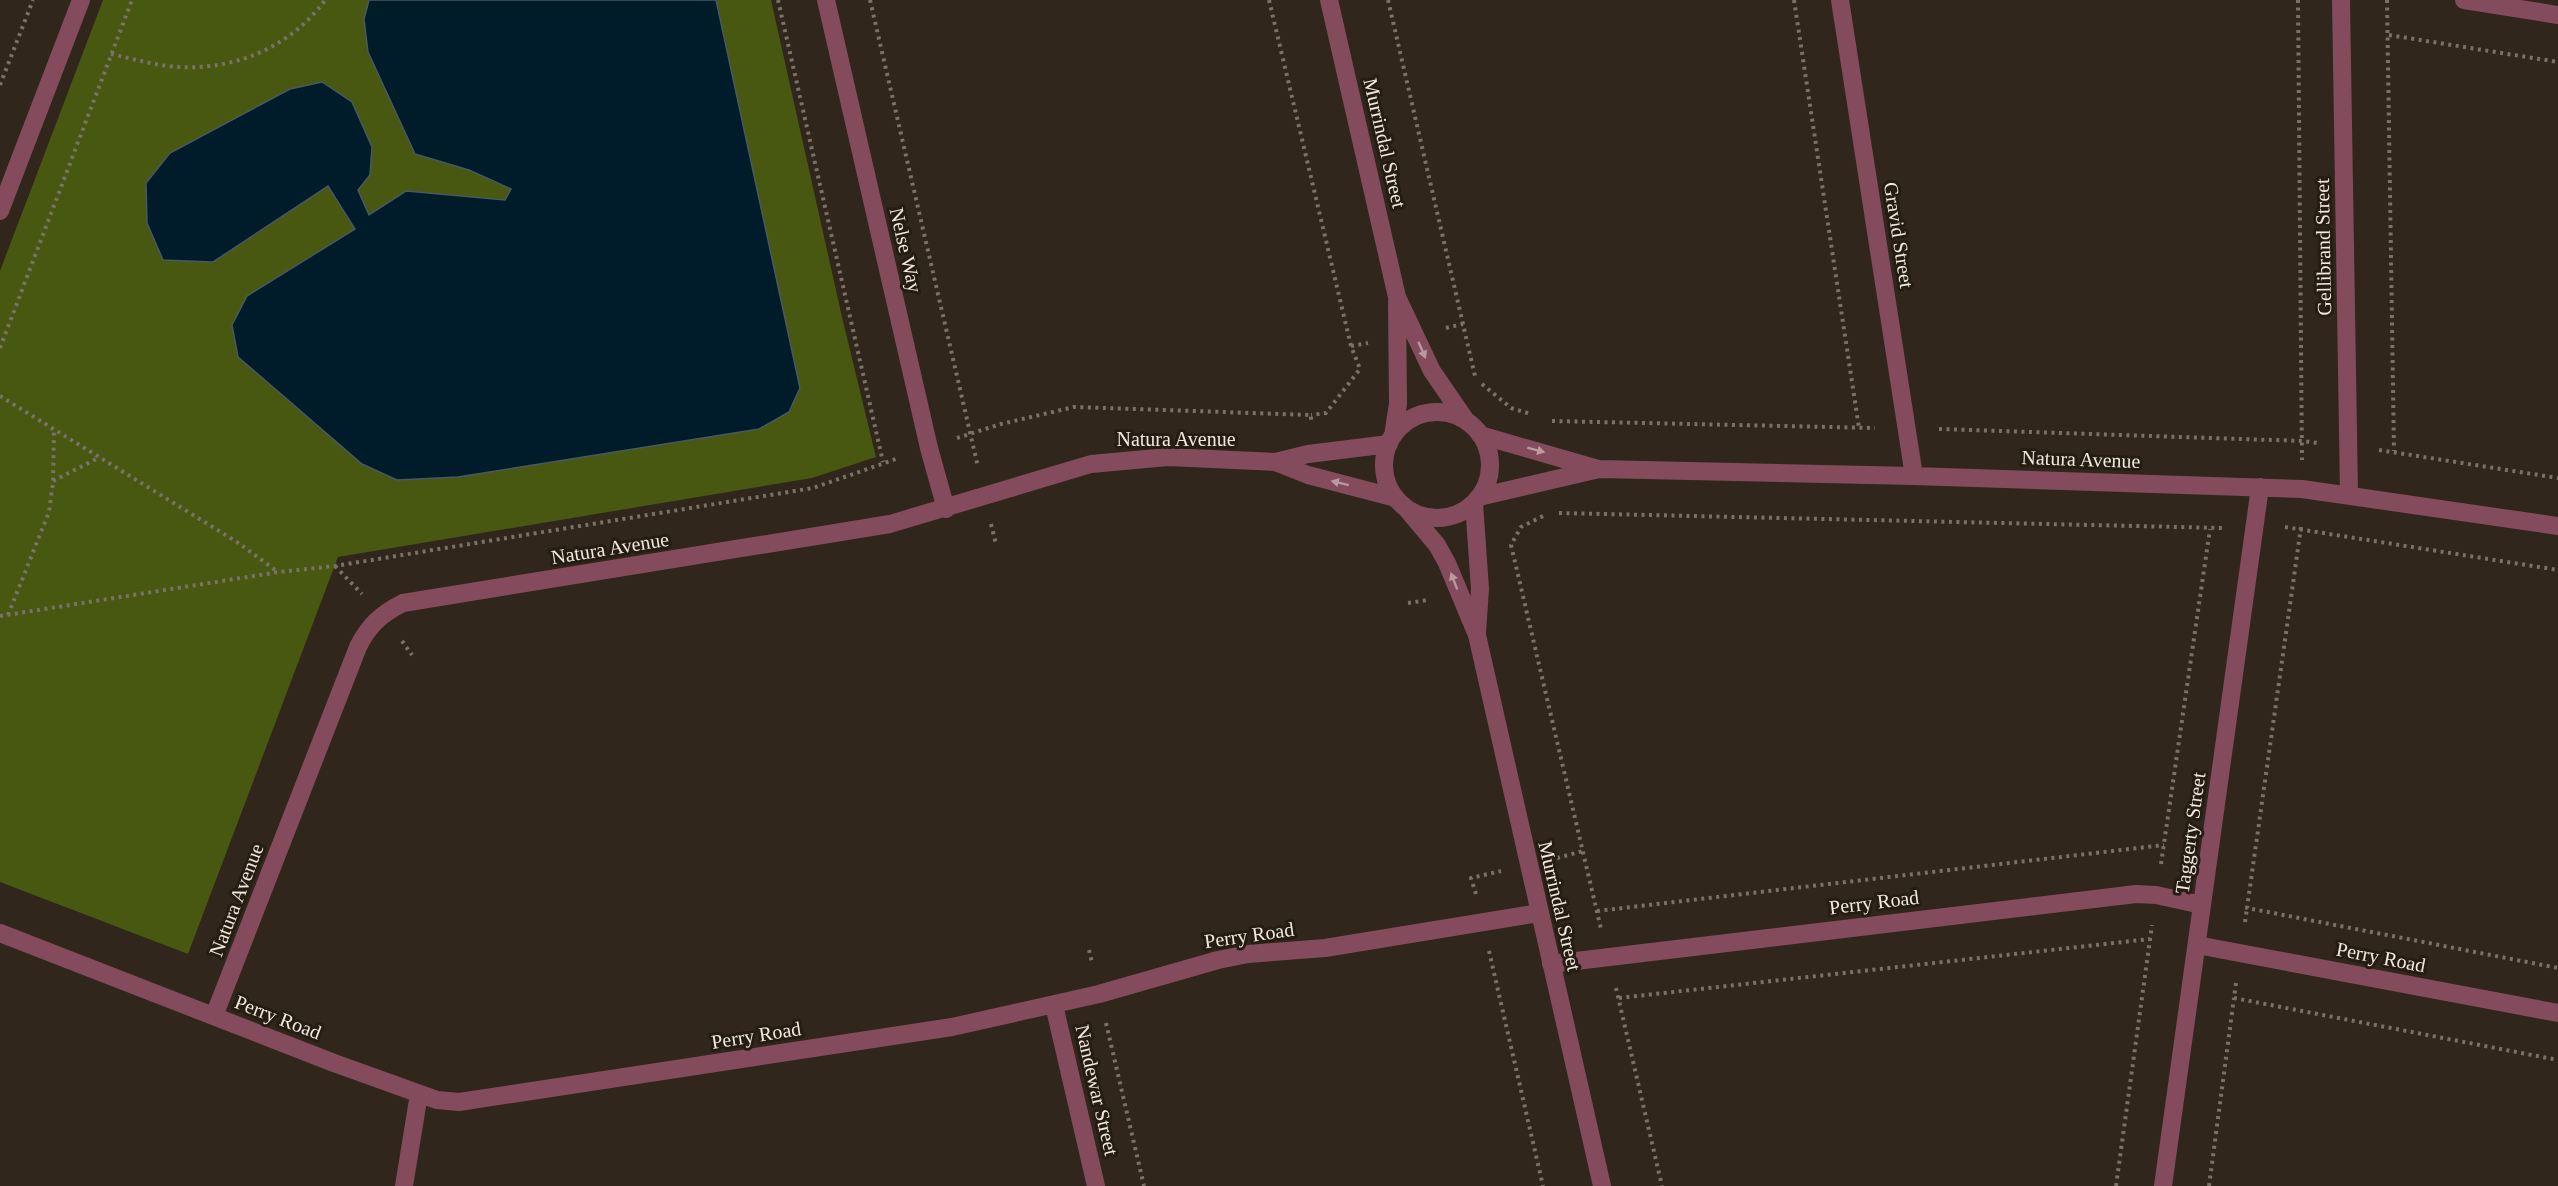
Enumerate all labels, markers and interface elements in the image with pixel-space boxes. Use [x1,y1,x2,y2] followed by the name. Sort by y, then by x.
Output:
[1359,76,1411,211] street label: Murrindal Street
[2311,178,2335,316] street label: Gellibrand Street
[1880,180,1918,290] street label: Gravid Street
[885,205,926,295] street label: Nelse Way
[1418,341,1428,359] one-way arrow
[1116,428,1236,450] street label: Natura Avenue
[1527,446,1545,455] one-way arrow
[2021,446,2141,472] street label: Natura Avenue
[1330,478,1349,488] one-way arrow
[549,528,671,568] street label: Natura Avenue
[1448,572,1458,590] one-way arrow
[2171,770,2210,895] street label: Taggerty Street
[1534,839,1586,974] street label: Murrindal Street
[204,840,268,960] street label: Natura Avenue
[1828,886,1920,919] street label: Perry Road
[1203,918,1296,953] street label: Perry Road
[2334,938,2428,977] street label: Perry Road
[231,991,324,1044] street label: Perry Road
[710,1017,803,1054] street label: Perry Road
[1071,1022,1123,1158] street label: Nandewar Street

